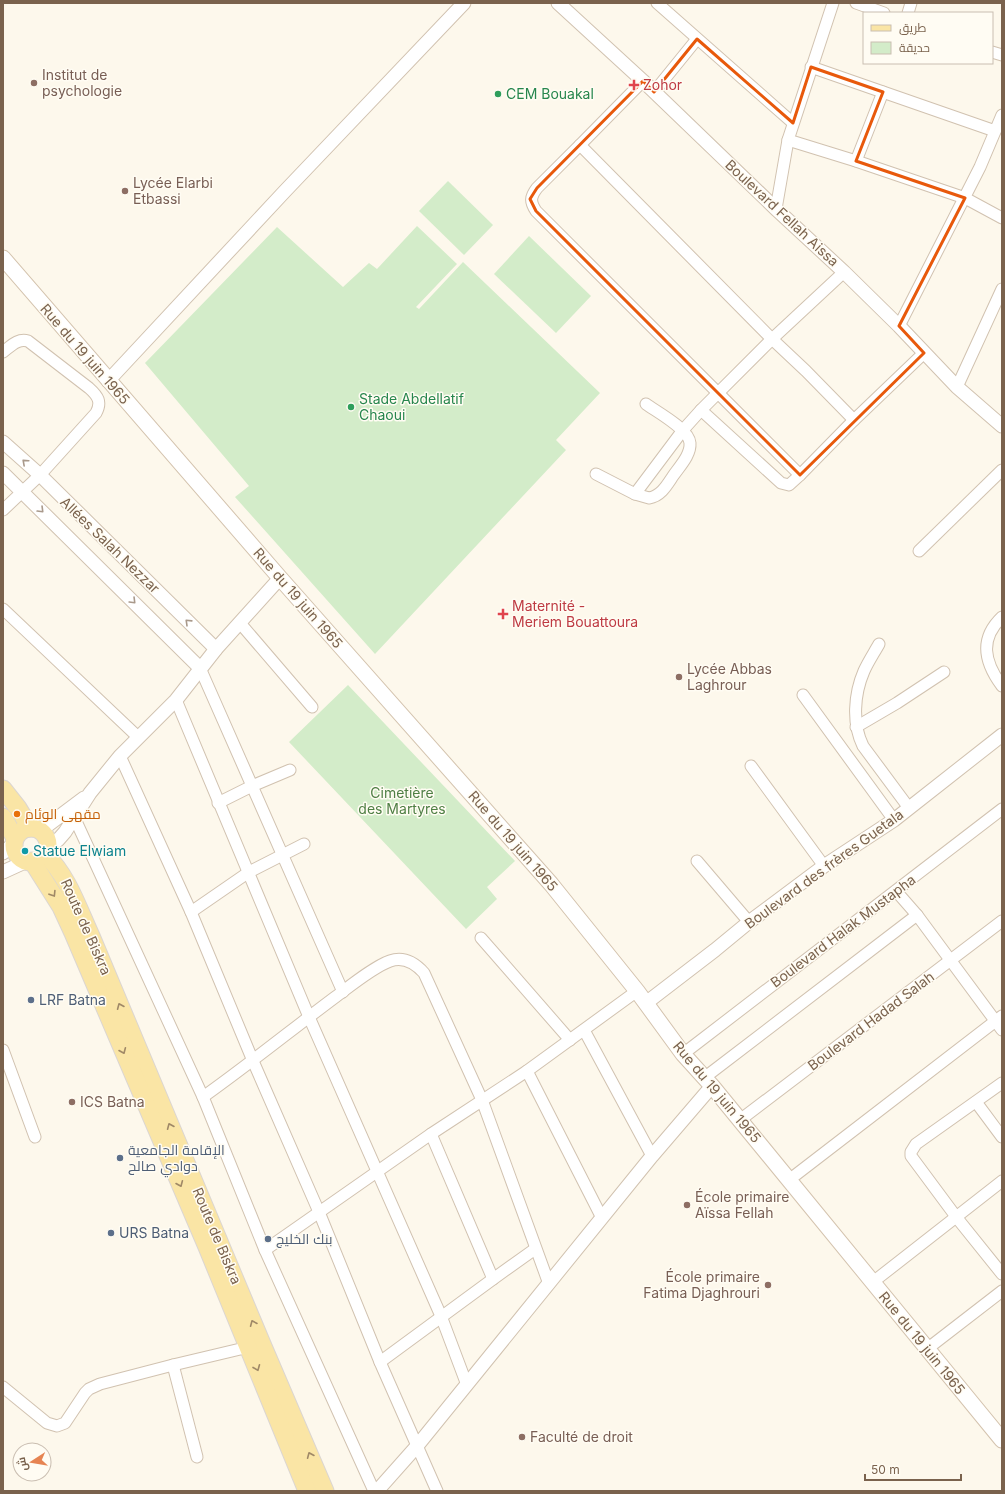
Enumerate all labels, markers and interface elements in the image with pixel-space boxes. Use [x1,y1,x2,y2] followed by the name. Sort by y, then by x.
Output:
[863,12,993,64] legend
[899,20,927,35] text: طريق
[899,40,930,55] text: حديقة
[42,66,122,99] place label: Institut de psychologie
[643,76,682,93] place label: Zohor
[29,78,39,88] marker: Institut de psychologie
[628,79,640,91] marker: Zohor
[506,85,594,102] place label: CEM Bouakal
[493,89,503,99] marker: CEM Bouakal
[722,156,843,270] street label: Boulevard Fellah Aissa
[133,174,213,207] place label: Lycée Elarbi Etbassi
[120,186,130,196] marker: Lycée Elarbi Etbassi
[37,300,134,407] street label: Rue du 19 juin 1965
[359,390,464,423] place label: Stade Abdellatif Chaoui
[346,402,356,412] marker: Stade Abdellatif Chaoui
[22,459,30,467] one-way arrow
[57,493,164,596] street label: Allées Salah Nezzar
[36,505,44,513] one-way arrow
[250,544,347,651] street label: Rue du 19 juin 1965
[128,597,136,604] one-way arrow
[512,597,638,630] place label: Maternité - Meriem Bouattoura
[497,608,509,620] marker: Maternité - Meriem Bouattoura
[185,619,193,626] one-way arrow
[687,660,772,693] place label: Lycée Abbas Laghrour
[674,672,684,682] marker: Lycée Abbas Laghrour
[358,784,446,817] park label: Cimetière des Martyres
[465,787,562,894] street label: Rue du 19 juin 1965
[25,805,101,824] place label: مقهى الوئام
[741,805,906,932] street label: Boulevard des frères Guetala
[12,809,22,819] marker: مقهى الوئام
[33,842,126,859] place label: Statue Elwiam
[20,846,30,856] marker: Statue Elwiam
[767,871,918,991] street label: Boulevard Halak Mustapha
[58,876,115,978] street label: Route de Biskra
[48,890,56,897] one-way arrow
[804,968,937,1074] street label: Boulevard Hadad Salah
[39,991,106,1008] place label: LRF Batna
[26,995,36,1005] marker: LRF Batna
[116,1002,124,1009] one-way arrow
[670,1037,765,1146] street label: Rue du 19 juin 1965
[119,1048,127,1055] one-way arrow
[80,1093,145,1110] place label: ICS Batna
[67,1097,77,1107] marker: ICS Batna
[167,1122,175,1129] one-way arrow
[128,1141,225,1178] place label: الإقامة الجامعية دوادي صالح
[115,1153,125,1163] marker: الإقامة الجامعية دوادي صالح
[175,1179,183,1187] one-way arrow
[189,1185,245,1287] street label: Route de Biskra
[695,1188,789,1221] place label: École primaire Aïssa Fellah
[682,1200,692,1210] marker: École primaire Aïssa Fellah
[119,1224,189,1241] place label: URS Batna
[106,1228,116,1238] marker: URS Batna
[276,1230,333,1248] place label: بنك الخليج
[263,1234,273,1244] marker: بنك الخليج
[643,1268,760,1301] place label: École primaire Fatima Djaghrouri
[763,1280,773,1290] marker: École primaire Fatima Djaghrouri
[876,1288,969,1398] street label: Rue du 19 juin 1965
[250,1319,258,1327] one-way arrow
[252,1364,260,1372] one-way arrow
[530,1428,633,1445] place label: Faculté de droit
[517,1432,527,1442] marker: Faculté de droit
[12,1442,52,1482] north arrow
[307,1452,315,1460] one-way arrow
[14,1456,31,1472] text: ش
[865,1456,961,1482] scale bar
[871,1462,900,1477] text: 50 m

